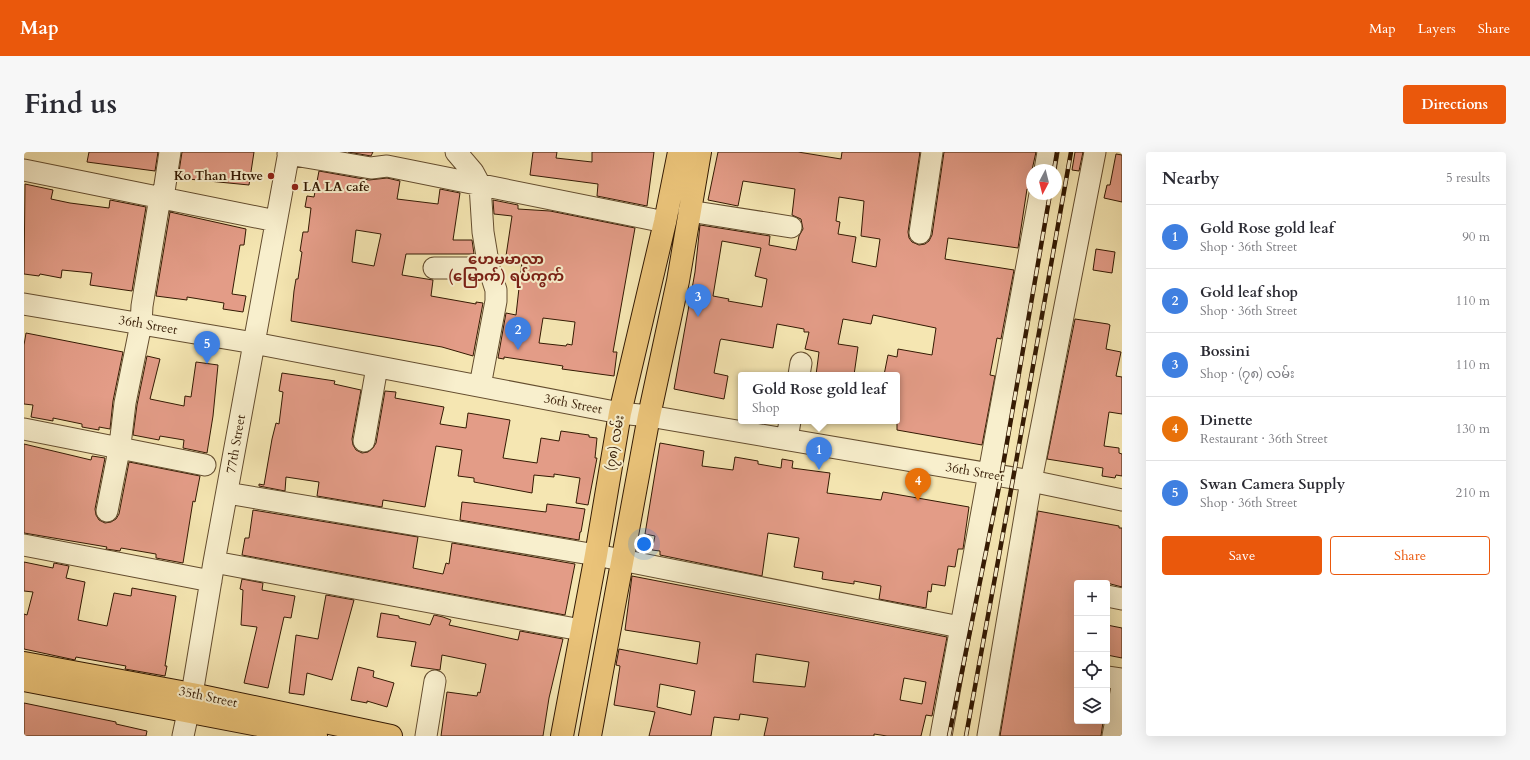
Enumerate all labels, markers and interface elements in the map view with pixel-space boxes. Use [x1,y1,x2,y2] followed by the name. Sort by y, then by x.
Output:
[20,15,59,41] text: Map
[1369,19,1396,38] text: Map
[1418,19,1456,38] text: Layers
[1478,19,1510,38] text: Share
[24,85,117,123] text: Find us
[1403,85,1506,124] button: Directions
[1026,164,1062,200] north arrow
[174,167,263,185] place label: Ko Than Htwe
[1162,167,1219,190] text: Nearby
[1446,169,1490,187] text: 5 results
[266,171,276,181] marker: Ko Than Htwe
[303,178,370,196] place label: LA LA cafe
[290,182,300,192] marker: LA LA cafe
[1200,218,1334,238] text: Gold Rose gold leaf
[1172,228,1178,246] text: 1
[1462,228,1490,246] text: 90 m
[1200,238,1297,256] text: Shop · 36th Street
[448,249,564,288] district label: ဟေမမာလာ (မြောက်) ရပ်ကွက်
[1200,282,1298,302] text: Gold leaf shop
[685,284,711,317] pin: 3
[1172,292,1178,310] text: 2
[1456,292,1490,310] text: 110 m
[1200,302,1297,320] text: Shop · 36th Street
[117,311,179,339] street label: 36th Street
[505,317,531,350] pin: 2
[194,331,220,364] pin: 5
[1200,341,1250,361] text: Bossini
[1172,356,1178,374] text: 3
[1456,356,1490,374] text: 110 m
[1200,365,1294,383] text: Shop · (၇၈) လမ်း
[738,372,900,424] popup
[752,379,886,399] text: Gold Rose gold leaf
[542,390,604,418] street label: 36th Street
[752,399,780,417] text: Shop
[1200,410,1253,430] text: Dinette
[222,413,250,475] street label: 77th Street
[601,414,630,473] street label: (၇၈) လမ်း
[1172,420,1178,438] text: 4
[1456,420,1490,438] text: 130 m
[1200,430,1328,448] text: Restaurant · 36th Street
[806,437,832,470] pin: 1
[944,458,1006,486] street label: 36th Street
[905,468,931,501] pin: 4
[1200,474,1345,494] text: Swan Camera Supply
[1172,484,1178,502] text: 5
[1456,484,1490,502] text: 210 m
[1200,494,1297,512] text: Shop · 36th Street
[634,534,654,554] your location
[1162,536,1322,575] button: Save
[1330,536,1490,575] button: Share
[1074,580,1110,724] map controls
[1074,580,1110,616] button: +
[1074,616,1110,652] button: −
[1074,652,1110,688] button: locate
[177,682,239,712] street label: 35th Street
[1074,688,1110,724] button: layers

